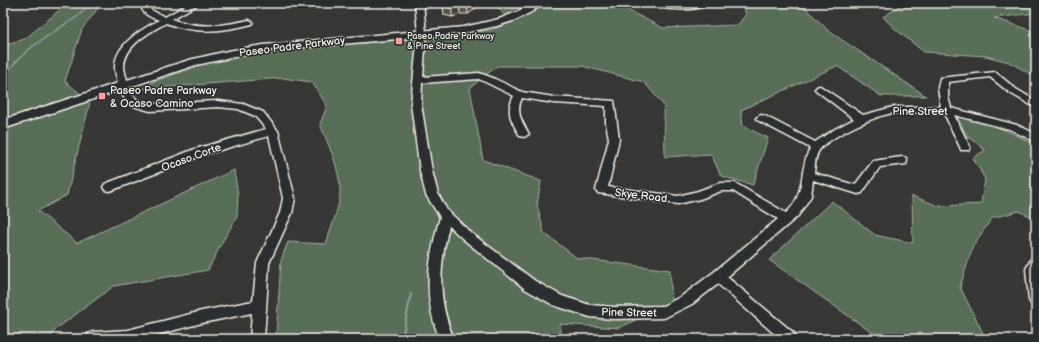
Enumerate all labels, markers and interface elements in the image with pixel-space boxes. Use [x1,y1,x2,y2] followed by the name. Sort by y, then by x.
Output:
[407,31,495,52] place label: Paseo Padre Parkway & Pine Street
[238,34,346,59] street label: Paseo Padre Parkway
[394,36,404,46] marker: Paseo Padre Parkway & Pine Street
[110,84,217,110] place label: Paseo Padre Parkway & Ocaso Camino
[97,91,107,101] marker: Paseo Padre Parkway & Ocaso Camino
[892,105,948,118] street label: Pine Street
[159,140,223,174] street label: Ocaso Corte
[614,186,668,205] street label: Skye Road
[601,306,657,319] street label: Pine Street

